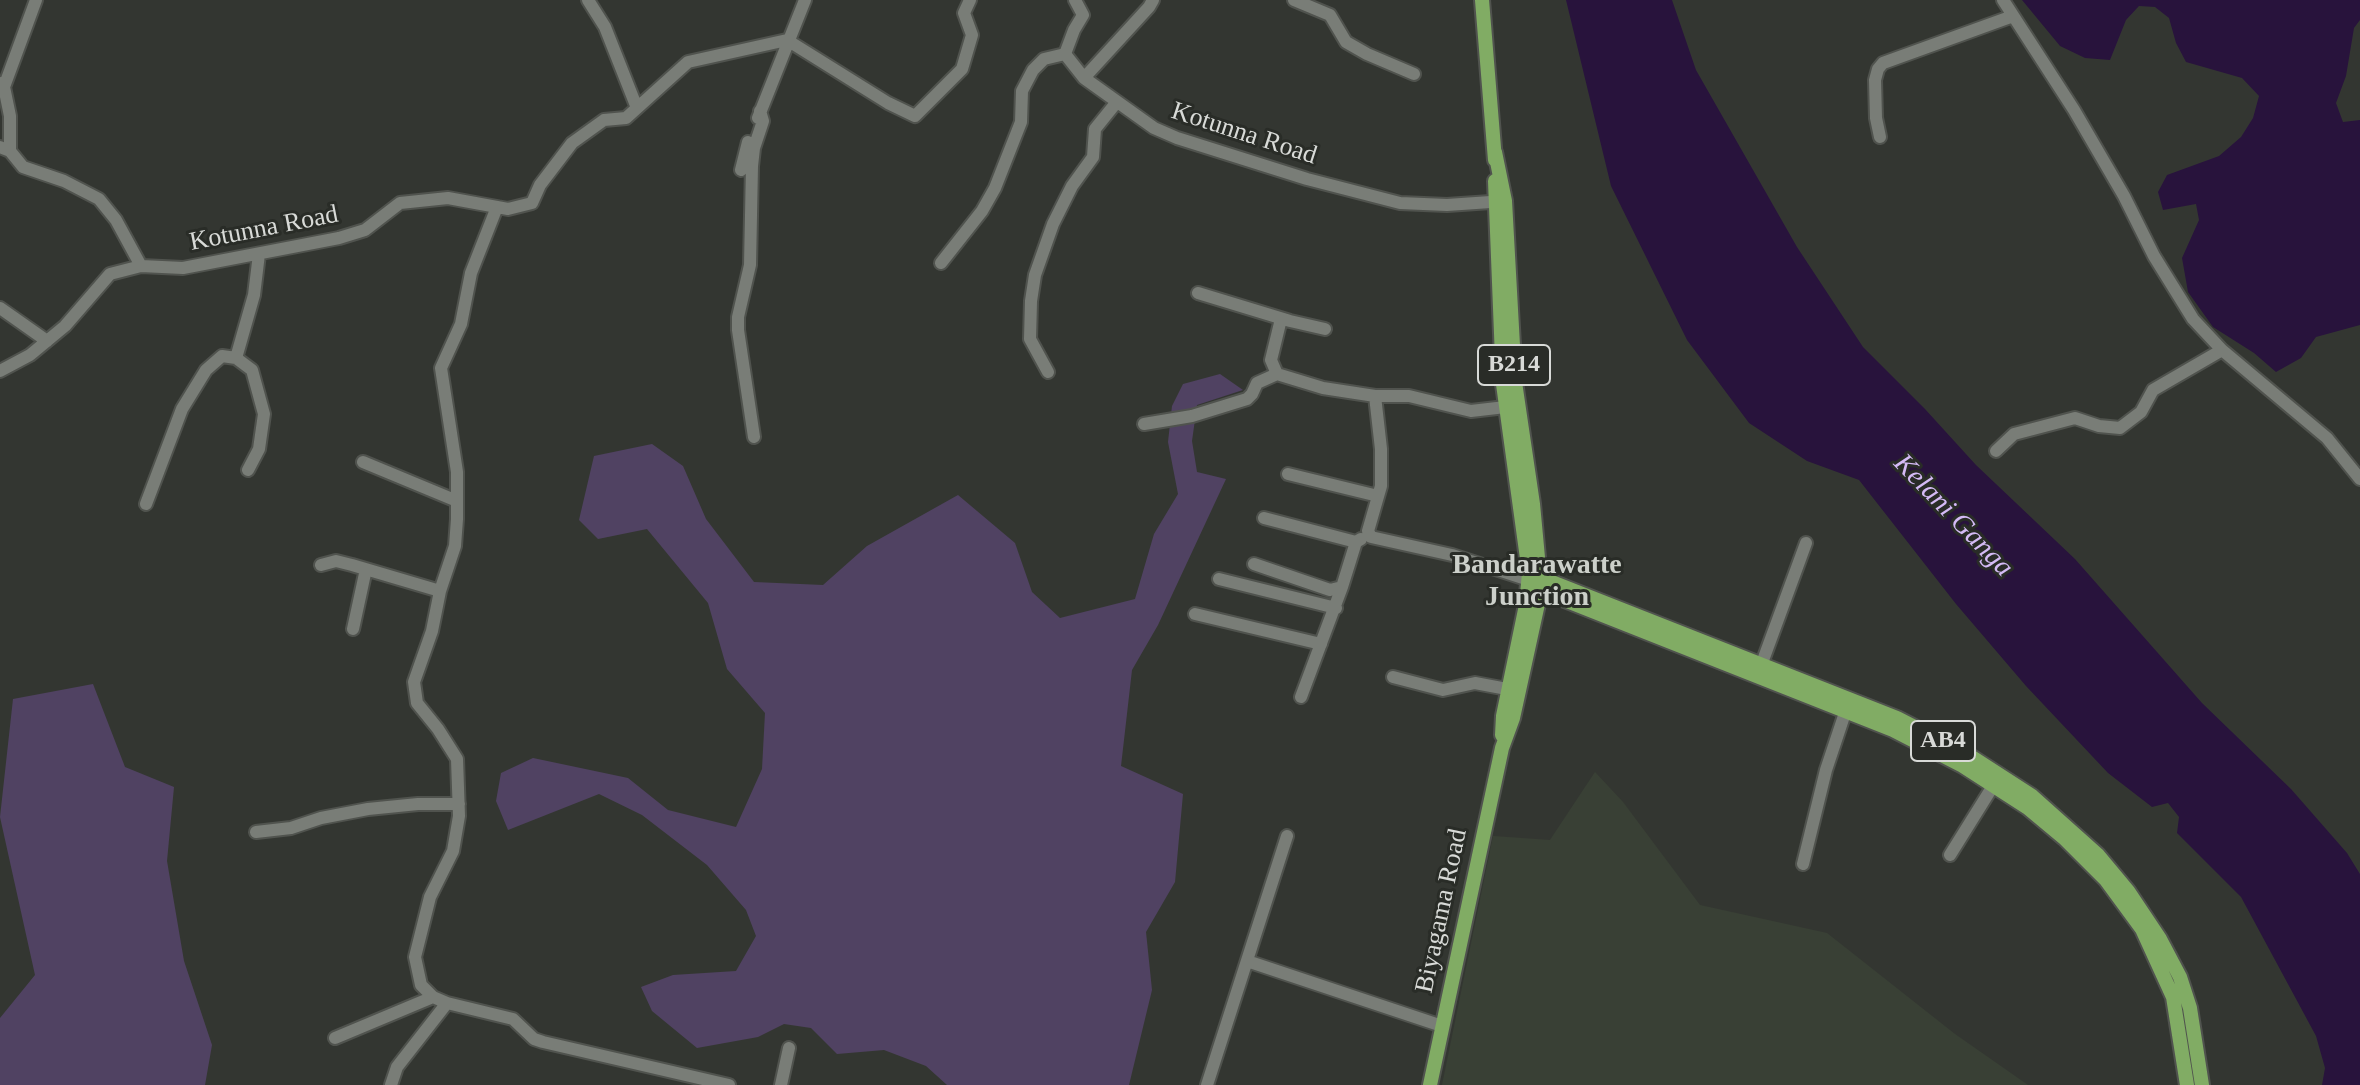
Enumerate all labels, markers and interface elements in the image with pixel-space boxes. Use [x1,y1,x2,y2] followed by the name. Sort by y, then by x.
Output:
[1167,96,1321,172] street label: Kotunna Road
[187,199,341,259] street label: Kotunna Road
[1478,345,1550,385] road number: B214
[1886,448,2020,584] water label: Kelani Ganga
[1452,549,1622,615] district label: Bandarawatte Junction
[1911,721,1975,761] road number: AB4
[1409,826,1475,996] street label: Biyagama Road

